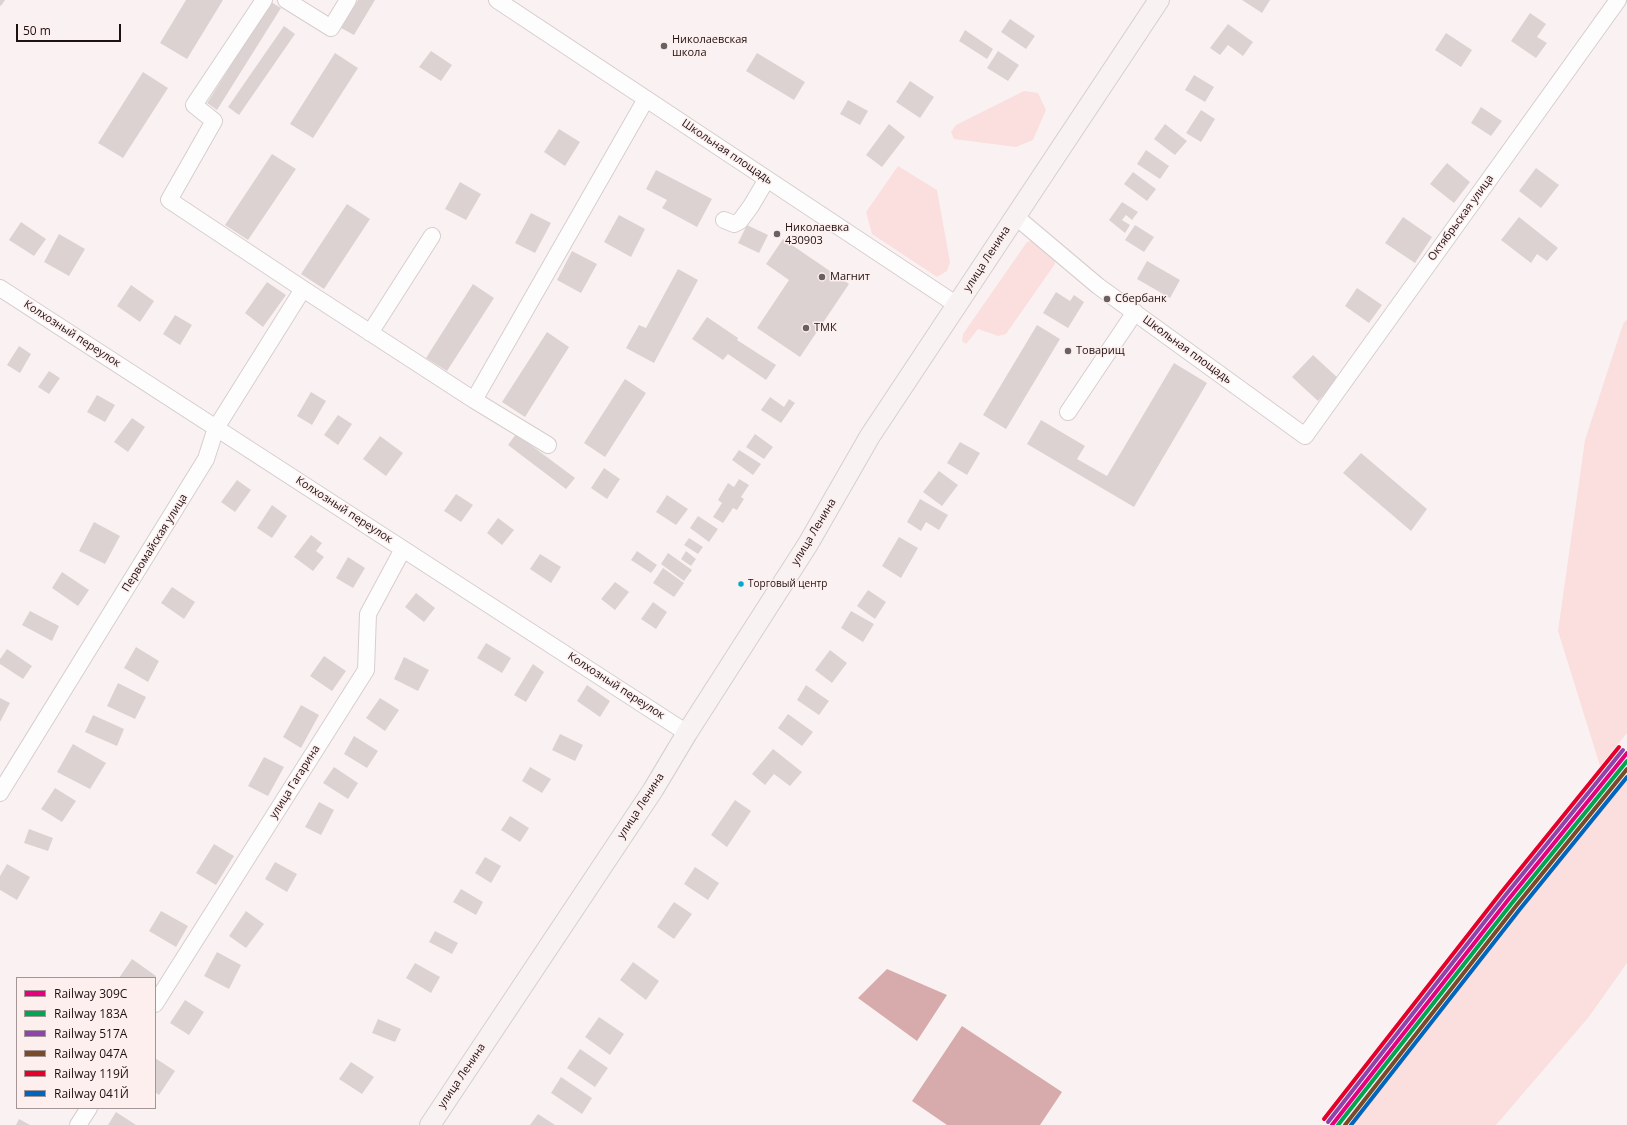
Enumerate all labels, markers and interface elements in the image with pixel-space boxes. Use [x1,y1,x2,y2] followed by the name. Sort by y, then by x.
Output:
[18,16,123,42] scale bar
[23,22,51,39] text: 50 m
[672,33,747,59] place label: Николаевская школа
[659,41,669,51] marker: Николаевская школа
[679,117,775,187] street label: Школьная площадь
[1425,172,1497,264] street label: Октябрьская улица
[785,221,849,247] place label: Николаевка 430903
[961,224,1013,294] street label: улица Ленина
[772,229,782,239] marker: Николаевка 430903
[830,270,870,284] place label: Магнит
[817,272,827,282] marker: Магнит
[1115,292,1167,306] place label: Сбербанк
[1102,294,1112,304] marker: Сбербанк
[21,298,123,370] street label: Колхозный переулок
[1140,313,1234,387] street label: Школьная площадь
[814,321,837,335] place label: ТМК
[801,323,811,333] marker: ТМК
[1076,344,1125,358] place label: Товарищ
[1063,346,1073,356] marker: Товарищ
[293,474,395,546] street label: Колхозный переулок
[120,492,190,594] street label: Первомайская улица
[789,496,839,568] street label: улица Ленина
[748,578,827,590] place label: Торговый центр
[736,579,746,589] marker: Торговый центр
[565,650,667,722] street label: Колхозный переулок
[267,743,323,821] street label: улица Гагарина
[615,771,667,841] street label: улица Ленина
[16,977,156,1109] legend
[54,985,127,1002] text: Railway 309С
[54,1005,127,1022] text: Railway 183А
[54,1025,127,1042] text: Railway 517А
[435,1041,489,1111] street label: улица Ленина
[54,1045,127,1062] text: Railway 047А
[54,1065,129,1082] text: Railway 119Й
[54,1085,129,1102] text: Railway 041Й

